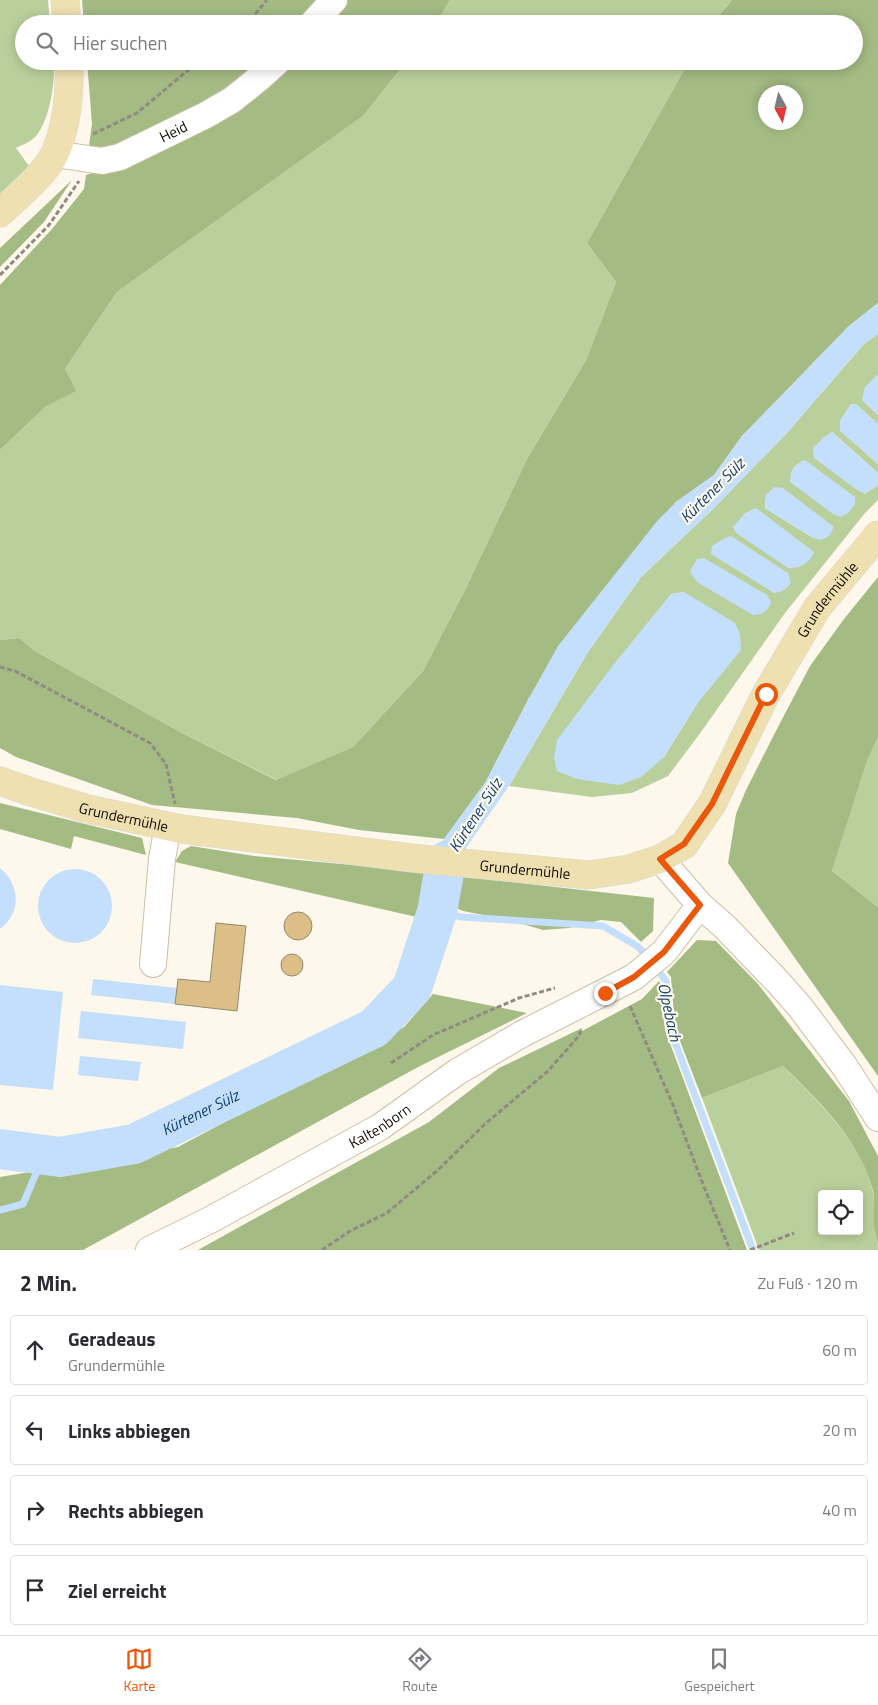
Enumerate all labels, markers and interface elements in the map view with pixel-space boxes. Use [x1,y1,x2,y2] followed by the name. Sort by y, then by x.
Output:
[15,15,863,70] search box
[73,28,168,57] text: Hier suchen
[33,29,61,57] icon: search
[758,85,803,130] north arrow
[155,114,191,148] street label: Heid
[674,451,751,528] water label: Kürtener Sülz
[791,556,863,642] street label: Grundermühle
[755,683,778,706] route start
[442,772,509,857] water label: Kürtener Sülz
[76,795,171,837] street label: Grundermühle
[479,853,571,885] street label: Grundermühle
[652,980,688,1044] water label: Olpebach
[594,982,617,1005] route end
[157,1083,244,1141] water label: Kürtener Sülz
[344,1097,415,1154] street label: Kaltenborn
[818,1190,863,1235] map controls
[818,1190,863,1235] button: locate
[20,1267,77,1299] text: 2 Min.
[757,1271,858,1295] text: Zu Fuß · 120 m
[68,1324,155,1353] text: Geradeaus
[21,1336,49,1364] icon: ahead
[822,1338,857,1362] text: 60 m
[68,1353,165,1377] text: Grundermühle
[21,1416,49,1444] icon: left
[68,1416,191,1445] text: Links abbiegen
[822,1418,857,1442] text: 20 m
[21,1496,49,1524] icon: right
[68,1496,204,1525] text: Rechts abbiegen
[822,1498,857,1522] text: 40 m
[21,1576,49,1604] icon: arrive
[68,1576,166,1605] text: Ziel erreicht
[123,1645,155,1696] tab: Karte
[402,1645,437,1696] tab: Route
[684,1645,755,1696] tab: Gespeichert

